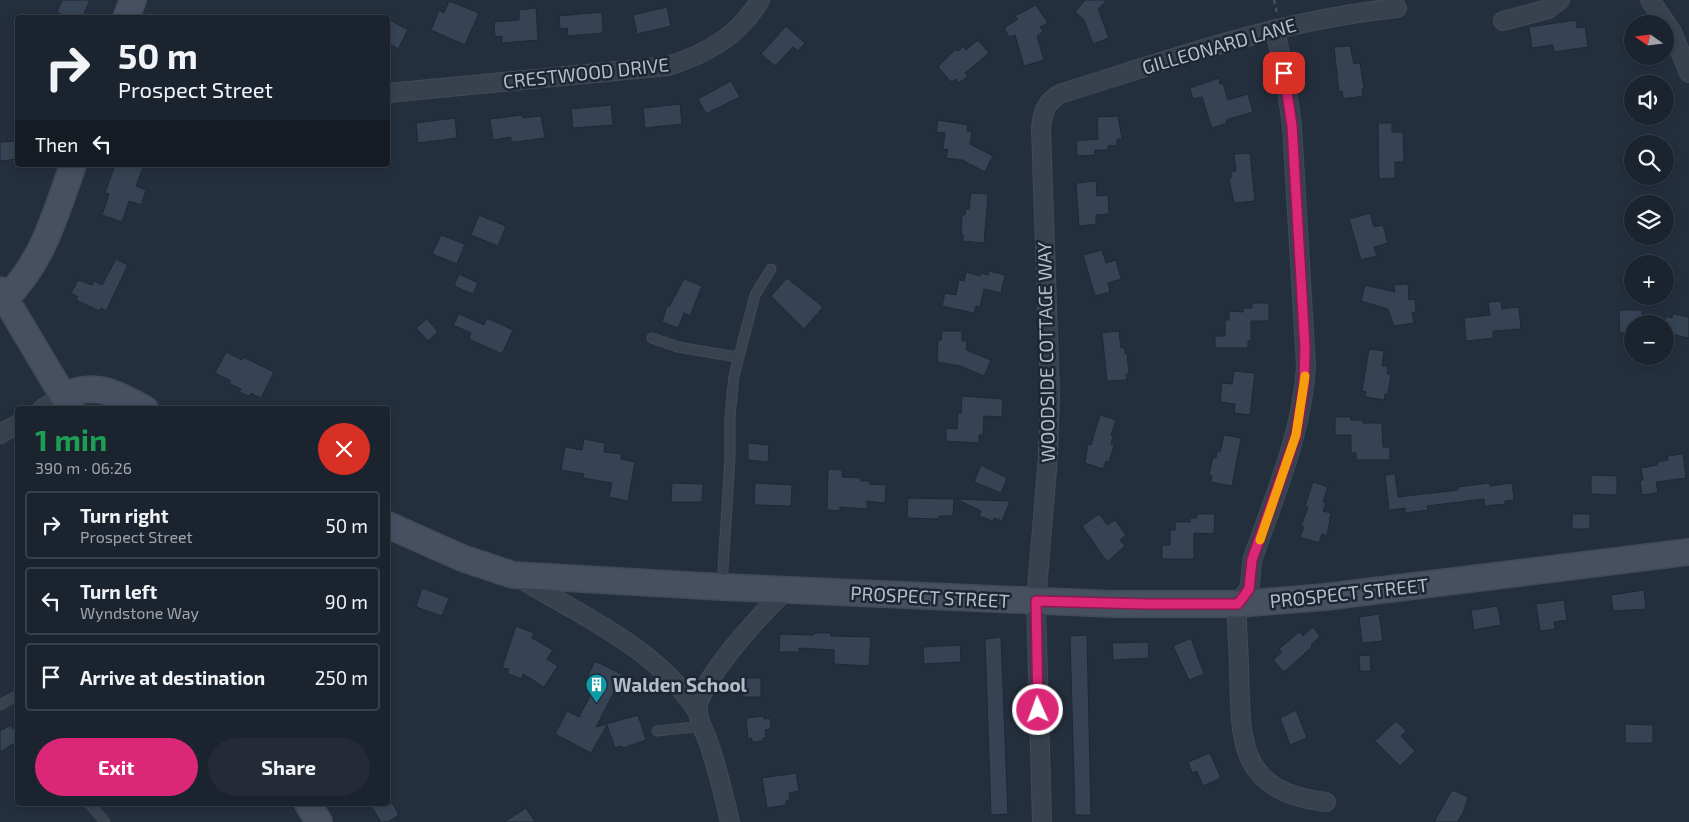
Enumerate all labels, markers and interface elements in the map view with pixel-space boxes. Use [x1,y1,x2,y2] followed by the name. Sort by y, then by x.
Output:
[1139,13,1298,78] street label: GILLEONARD LANE
[1624,15,1674,65] north arrow
[1624,15,1674,365] map controls
[118,34,198,76] text: 50 m
[35,35,100,100] icon: right
[502,52,670,93] street label: CRESTWOOD DRIVE
[1263,52,1305,94] pin
[1270,59,1298,87] icon: arrive
[1624,75,1674,125] button: sound
[118,76,273,102] text: Prospect Street
[88,130,116,158] icon: left
[35,133,78,156] text: Then
[1624,135,1674,185] button: search
[1624,195,1674,245] button: layers
[1032,241,1059,463] street label: WOODSIDE COTTAGE WAY
[1624,255,1674,305] button: +
[1624,315,1674,365] button: −
[35,421,107,457] text: 1 min
[318,423,370,475] button: close
[35,458,132,477] text: 390 m · 06:26
[80,504,168,527] text: Turn right
[37,511,65,539] icon: right
[325,514,368,537] text: 50 m
[80,527,193,546] text: Prospect Street
[1268,573,1429,612] street label: PROSPECT STREET
[80,580,157,603] text: Turn left
[850,581,1010,612] street label: PROSPECT STREET
[37,587,65,615] icon: left
[325,590,368,613] text: 90 m
[80,603,199,622] text: Wyndstone Way
[37,663,65,691] icon: arrive
[80,666,265,689] text: Arrive at destination
[315,666,368,689] text: 250 m
[585,673,609,704] building icon: Walden School
[613,673,748,696] place label: Walden School
[1011,683,1063,735] position arrow
[35,738,198,796] button: Exit
[208,738,370,796] button: Share

